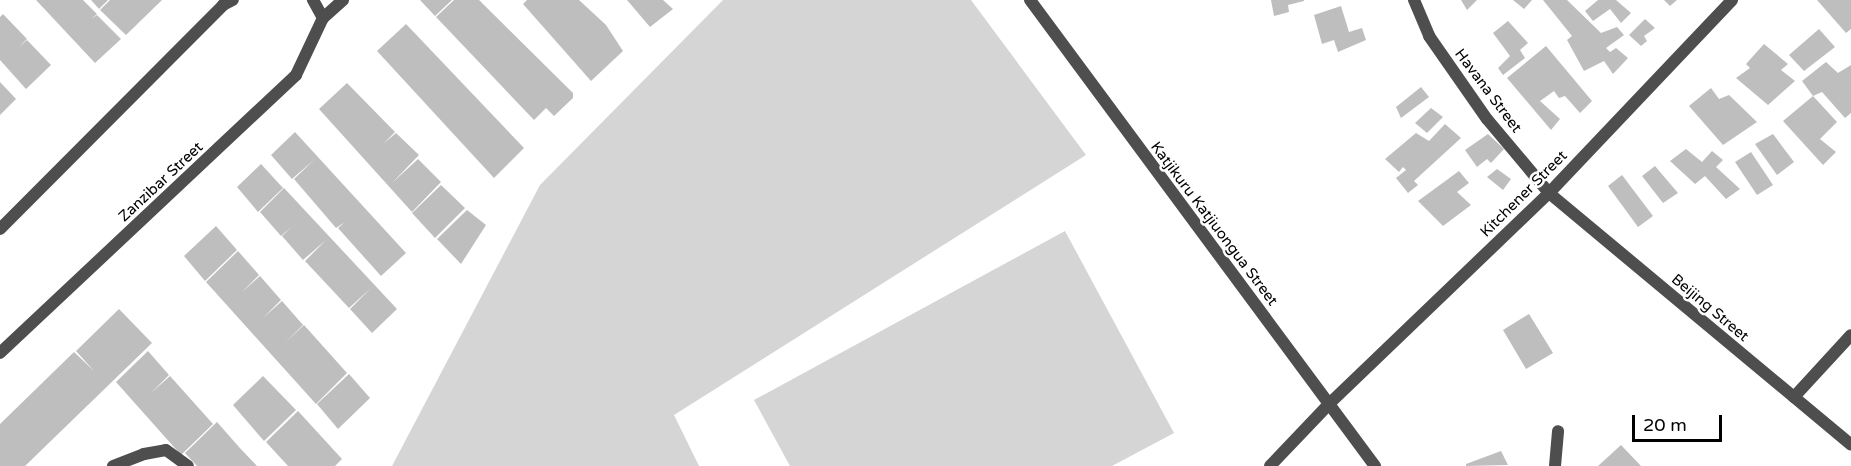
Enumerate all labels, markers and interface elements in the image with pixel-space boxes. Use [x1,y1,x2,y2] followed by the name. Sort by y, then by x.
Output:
[1451,46,1525,136] street label: Havana Street
[115,138,207,226] street label: Zanzibar Street
[1147,139,1281,309] street label: Katjikuru Katjiuongua Street
[1477,147,1571,241] street label: Kitchener Street
[1668,270,1752,346] street label: Beijing Street
[1635,403,1725,441] scale bar
[1643,414,1687,436] text: 20 m

